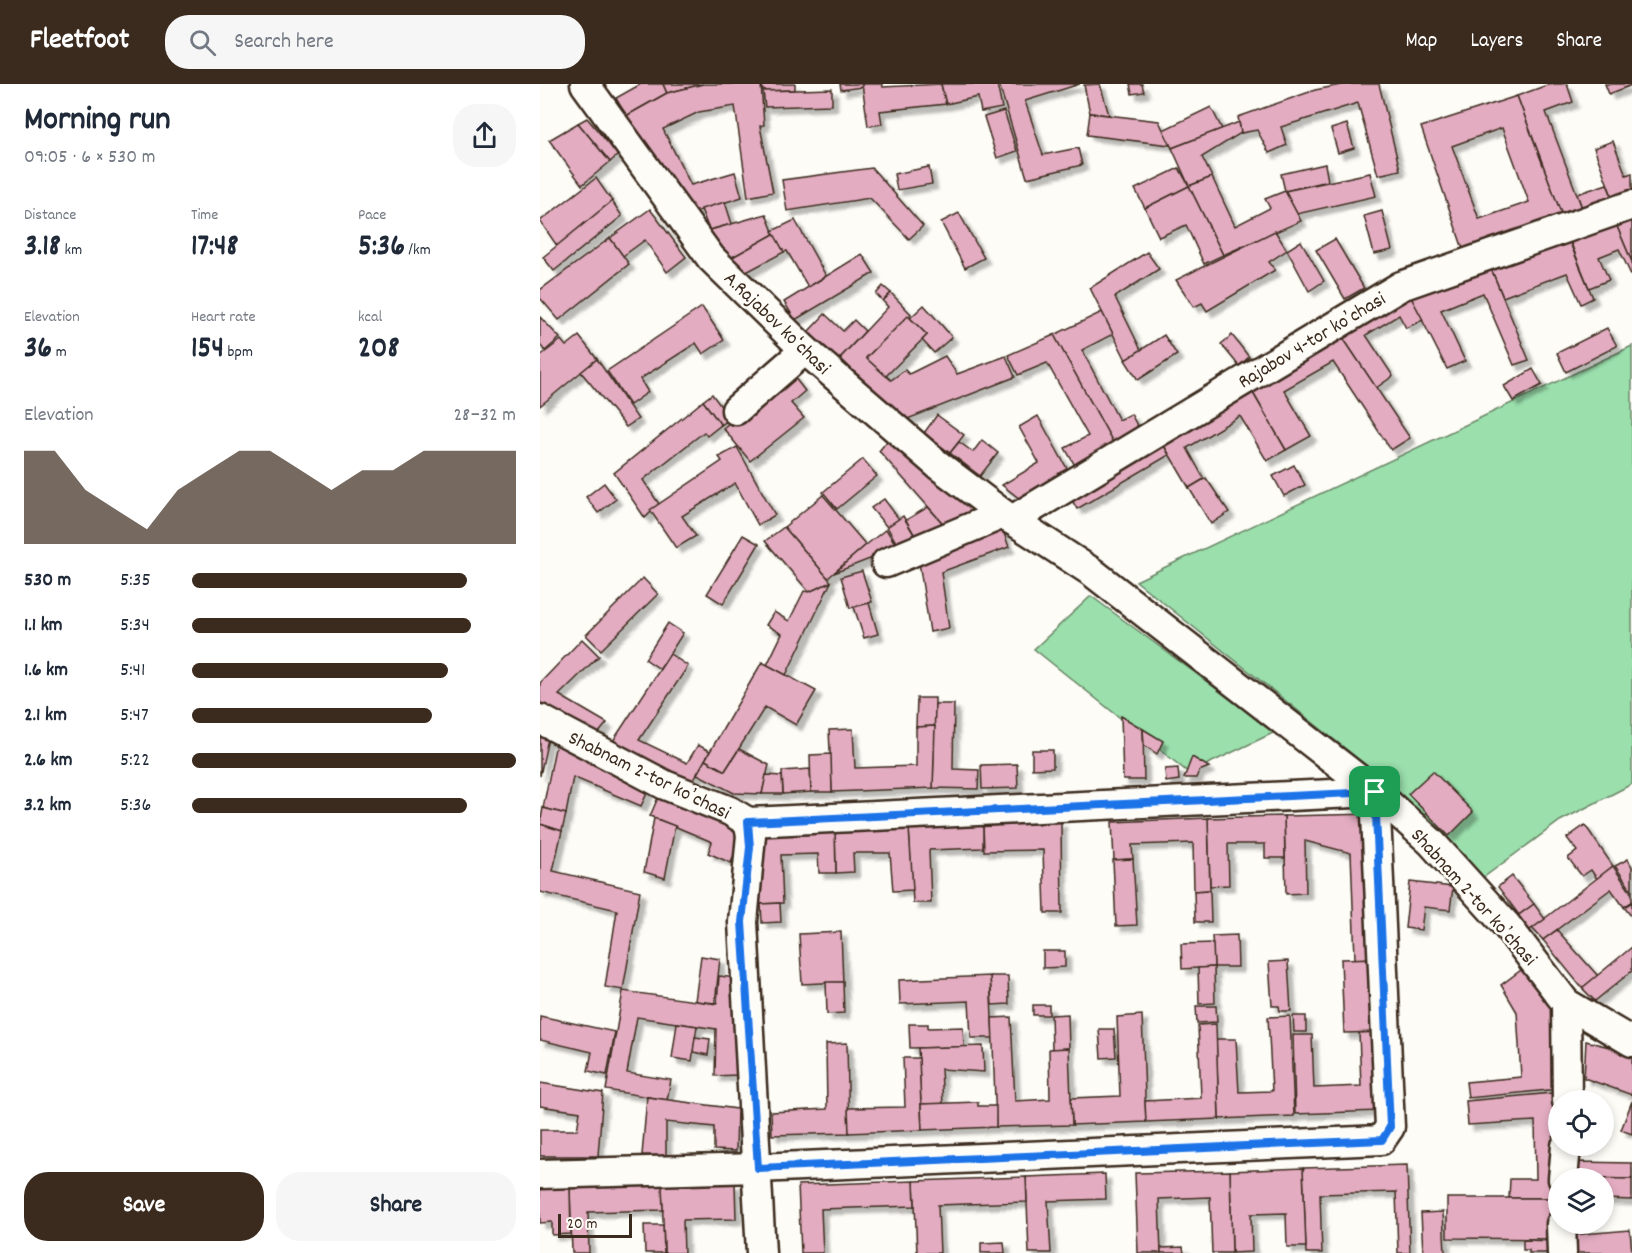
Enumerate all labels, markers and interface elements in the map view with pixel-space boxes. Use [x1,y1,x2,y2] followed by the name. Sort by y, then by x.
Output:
[165,15,585,69] search box
[30,22,129,62] text: Fleetfoot
[186,26,219,59] icon: search
[234,27,334,58] text: Search here
[1406,27,1437,57] text: Map
[1470,27,1523,57] text: Layers
[1556,27,1602,57] text: Share
[24,98,171,145] text: Morning run
[453,104,516,167] button: share
[24,144,155,172] text: 09:05 · 6 × 530 m
[24,204,76,227] text: Distance
[191,204,218,227] text: Time
[358,204,386,227] text: Pace
[24,227,61,270] text: 3.18
[191,227,239,270] text: 17:48
[358,227,405,270] text: 5:36
[61,239,82,262] text: km
[405,239,431,262] text: /km
[716,266,836,383] street label: A.Rajabov koʻchasi
[1233,286,1392,397] street label: Rajabov 4-tor koʼchasi
[24,306,80,329] text: Elevation
[191,306,256,329] text: Heart rate
[358,306,382,329] text: kcal
[24,329,52,372] text: 36
[191,329,224,372] text: 154
[358,329,400,372] text: 208
[52,341,67,364] text: m
[224,341,253,364] text: bpm
[24,402,94,430] text: Elevation
[453,402,516,430] text: 28–32 m
[24,567,71,595] text: 530 m
[120,567,151,595] text: 5:35
[24,612,63,640] text: 1.1 km
[120,612,150,640] text: 5:34
[24,657,68,685] text: 1.6 km
[120,657,145,685] text: 5:41
[24,702,67,730] text: 2.1 km
[120,702,149,730] text: 5:47
[563,725,735,828] street label: Shabnam 2-tor koʼchasi
[24,747,72,775] text: 2.6 km
[120,747,150,775] text: 5:22
[1349,766,1400,817] pin
[1358,775,1391,808] icon: arrive
[24,792,71,820] text: 3.2 km
[120,792,151,820] text: 5:36
[1403,823,1543,973] street label: Shabnam 2-tor koʼchasi
[1548,1090,1614,1234] map controls
[1548,1090,1614,1156] button: locate
[1548,1168,1614,1234] button: layers
[24,1172,264,1241] button: Save
[276,1172,516,1241] button: Share
[558,1211,632,1238] scale bar
[567,1213,597,1236] text: 20 m

